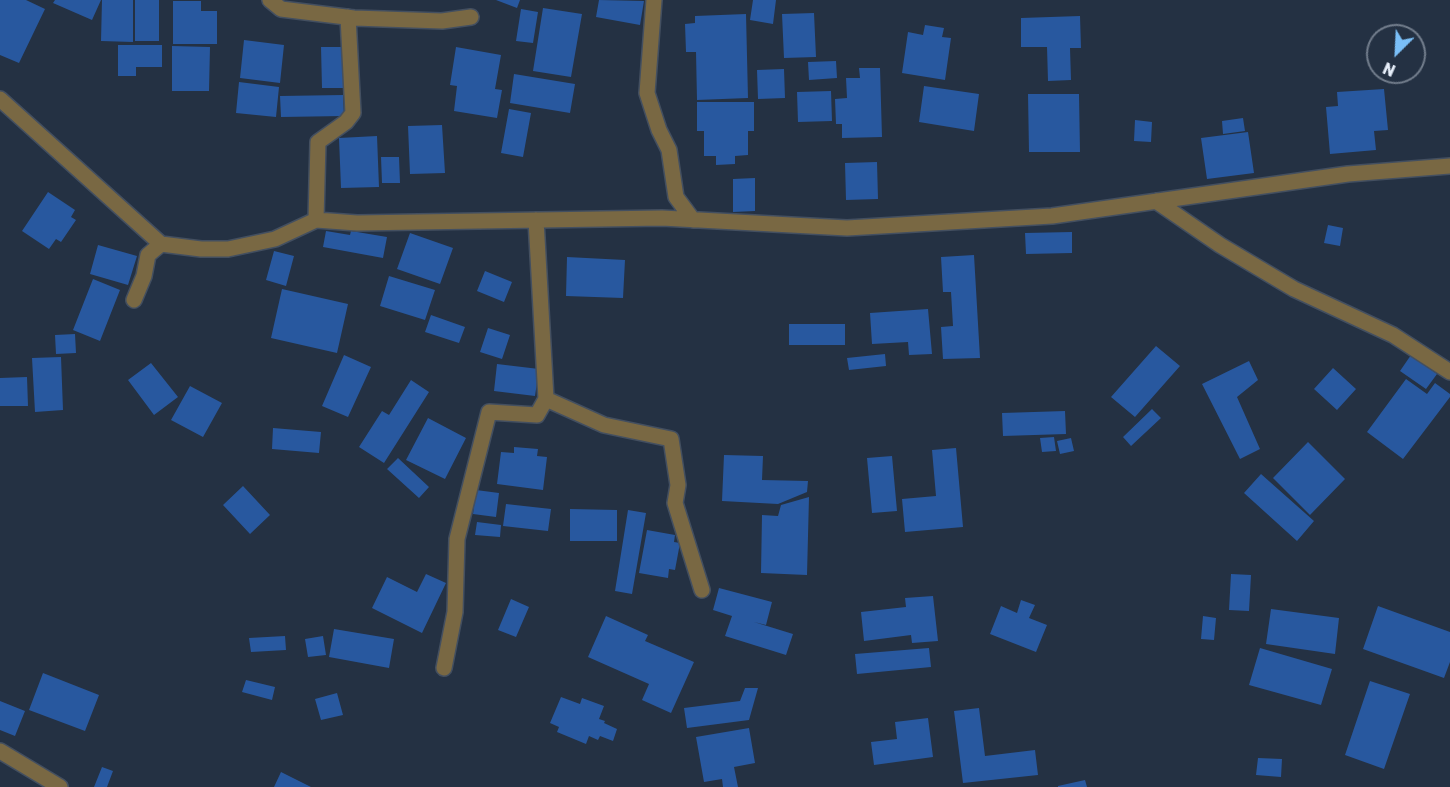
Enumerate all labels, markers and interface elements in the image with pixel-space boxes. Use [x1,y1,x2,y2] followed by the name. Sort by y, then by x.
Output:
[1366,24,1426,84] north arrow
[1380,58,1398,80] text: N

